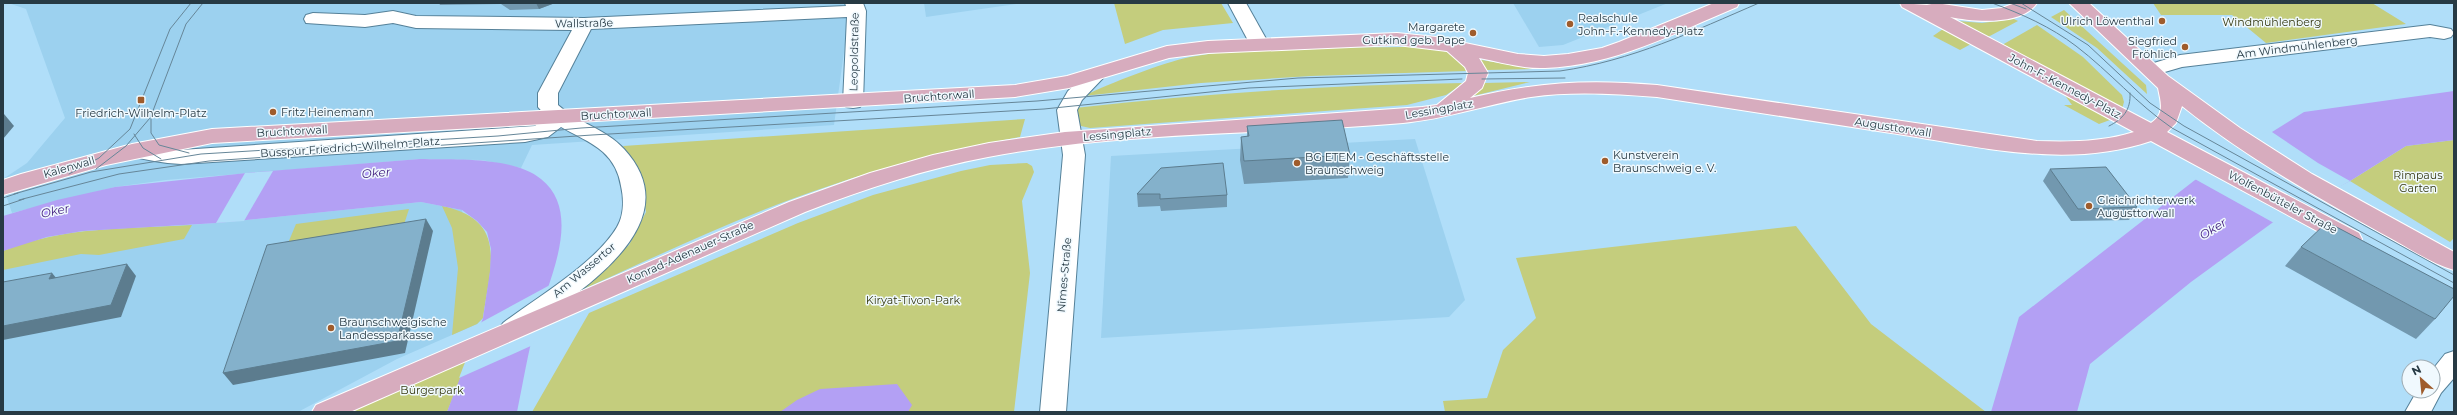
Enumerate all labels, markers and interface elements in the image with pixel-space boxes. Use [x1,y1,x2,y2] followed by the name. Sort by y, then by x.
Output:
[1577,11,1704,38] place label: Realschule John-F.-Kennedy-Platz
[846,12,862,92] street label: Leopoldstraße
[2061,14,2154,28] place label: Ulrich Löwenthal
[555,15,614,31] street label: Wallstraße
[2222,15,2322,29] park label: Windmühlenberg
[2157,16,2167,26] marker: Ulrich Löwenthal
[1565,19,1575,29] marker: Realschule John-F.-Kennedy-Platz
[1362,20,1465,47] place label: Margarete Gutkind geb. Pape
[1468,28,1478,38] marker: Margarete Gutkind geb. Pape
[2236,33,2358,61] street label: Am Windmühlenberg
[2128,34,2177,61] place label: Siegfried Fröhlich
[2180,42,2190,52] marker: Siegfried Fröhlich
[2005,50,2124,122] street label: John-F.-Kennedy-Platz
[903,87,975,105] street label: Bruchtorwall
[136,95,146,105] marker: Friedrich-Wilhelm-Platz
[1404,96,1474,122] street label: Lessingplatz
[281,105,374,119] place label: Fritz Heinemann
[580,105,652,123] street label: Bruchtorwall
[75,106,207,120] place label: Friedrich-Wilhelm-Platz
[268,107,278,117] marker: Fritz Heinemann
[1854,114,1932,140] street label: Augusttorwall
[256,122,328,140] street label: Bruchtorwall
[1082,124,1152,144] street label: Lessingplatz
[260,134,441,160] street label: Busspur Friedrich-Wilhelm-Platz
[1613,148,1716,175] place label: Kunstverein Braunschweig e. V.
[1305,150,1449,177] place label: BG ETEM - Geschäftsstelle Braunschweig
[42,153,96,181] street label: Kalenwall
[1600,156,1610,166] marker: Kunstverein Braunschweig e. V.
[1292,158,1302,168] marker: BG ETEM - Geschäftsstelle Braunschweig
[361,164,391,181] water label: Oker
[2226,167,2340,237] street label: Wolfenbütteler Straße
[2393,168,2443,195] park label: Rimpaus Garten
[2097,193,2195,220] place label: Gleichrichterwerk Augusttorwall
[39,200,71,221] water label: Oker
[2084,201,2094,211] marker: Gleichrichterwerk Augusttorwall
[2196,214,2229,243] water label: Oker
[624,217,756,286] street label: Konrad-Adenauer-Straße
[1054,237,1074,313] street label: Nîmes-Straße
[550,240,618,300] street label: Am Wassertor
[866,293,961,307] park label: Kiryat-Tivon-Park
[339,315,447,342] place label: Braunschweigische Landessparkasse
[326,323,336,333] marker: Braunschweigische Landessparkasse
[2401,359,2441,399] north arrow
[2409,362,2424,378] text: N
[400,383,464,397] park label: Bürgerpark

